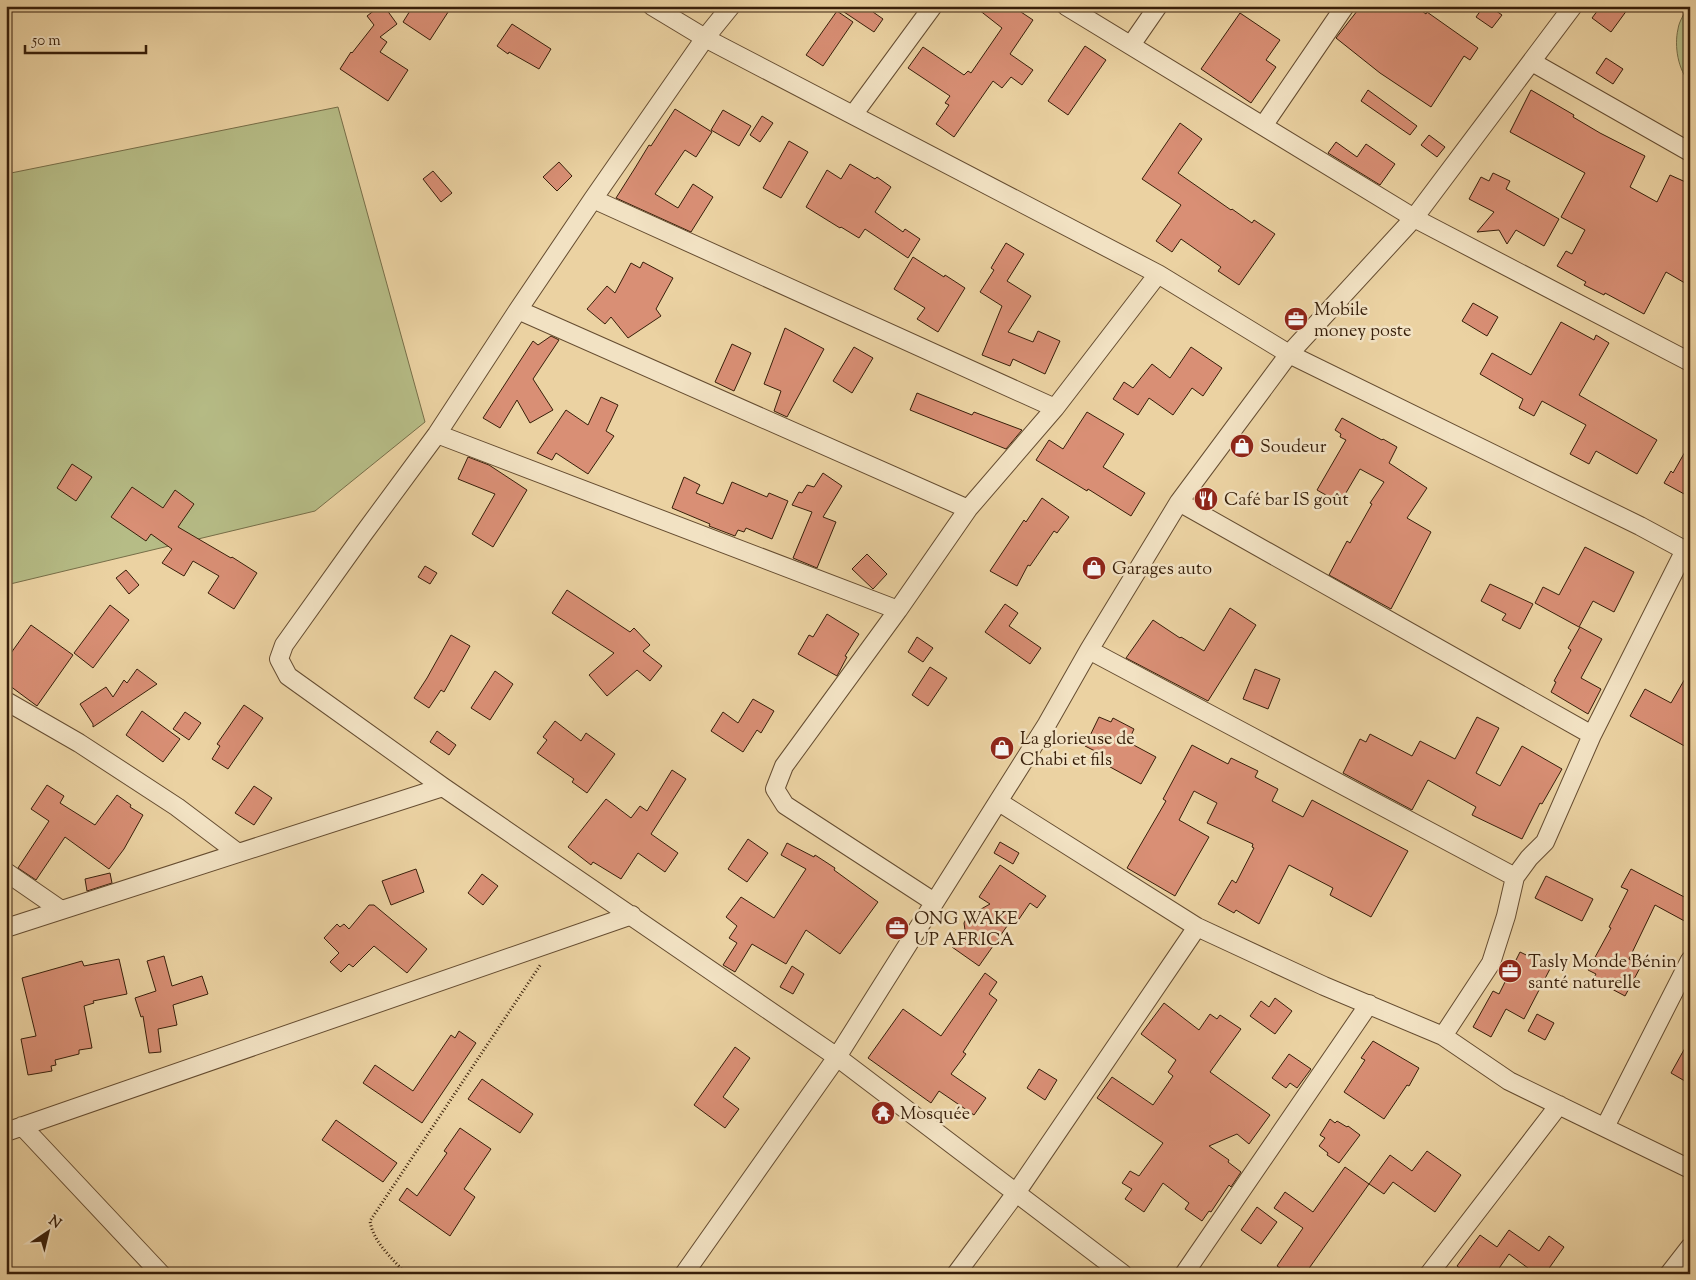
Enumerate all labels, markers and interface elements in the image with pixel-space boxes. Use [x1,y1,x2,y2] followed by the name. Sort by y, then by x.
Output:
[25,22,146,54] scale bar
[31,31,61,52] text: 50 m
[1314,298,1411,345] place label: Mobile money poste
[1283,306,1309,332] office icon: Mobile money poste
[1229,433,1255,459] shop icon: Soudeur
[1260,435,1327,461] place label: Soudeur
[1193,486,1219,512] restaurant icon: Café bar IS goût
[1224,488,1349,514] place label: Café bar IS goût
[1081,555,1107,581] shop icon: Garages auto
[1112,557,1212,583] place label: Garages auto
[1020,727,1135,774] place label: La glorieuse de Chabi et fils
[989,735,1015,761] shop icon: La glorieuse de Chabi et fils
[914,907,1018,954] place label: ONG WAKE UP AFRICA
[884,915,910,941] office icon: ONG WAKE UP AFRICA
[1528,950,1677,997] place label: Tasly Monde Bénin santé naturelle
[1497,958,1523,984] office icon: Tasly Monde Bénin santé naturelle
[870,1100,896,1126] temple icon: Mosquée
[900,1102,970,1128] place label: Mosquée
[22,1208,72,1258] north arrow
[44,1212,65,1234] text: N

